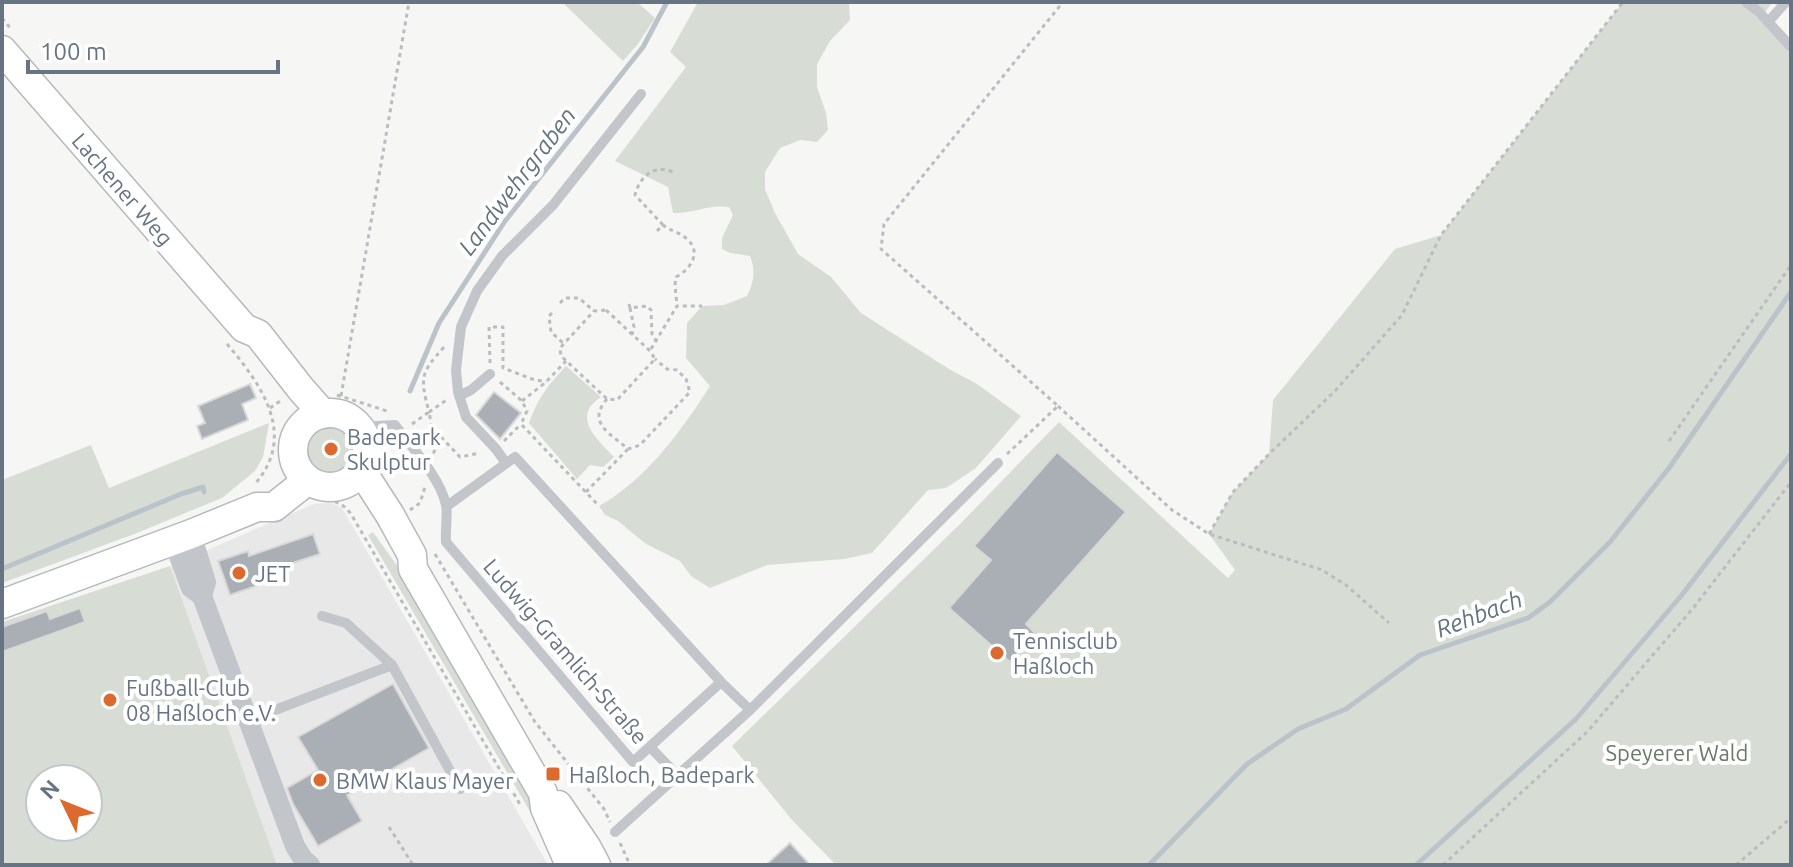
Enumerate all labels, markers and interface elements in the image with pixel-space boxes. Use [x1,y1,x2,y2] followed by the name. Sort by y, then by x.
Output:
[28,24,278,74] scale bar
[40,38,107,65] text: 100 m
[453,102,581,260] water label: Landwehrgraben
[68,128,178,250] street label: Lachener Weg
[347,424,441,474] place label: Badepark Skulptur
[322,440,340,458] marker: Badepark Skulptur
[479,553,653,749] street label: Ludwig-Gramlich-Straße
[255,561,290,586] place label: JET
[230,564,248,582] marker: JET
[1432,585,1526,643] water label: Rehbach
[1013,628,1118,678] place label: Tennisclub Haßloch
[988,644,1006,662] marker: Tennisclub Haßloch
[126,675,276,725] place label: Fußball-Club 08 Haßloch e.V.
[101,691,119,709] marker: Fußball-Club 08 Haßloch e.V.
[1606,740,1748,765] park label: Speyerer Wald
[569,762,755,787] place label: Haßloch, Badepark
[24,763,104,843] north arrow
[544,765,562,783] marker: Haßloch, Badepark
[336,768,514,793] place label: BMW Klaus Mayer
[311,771,329,789] marker: BMW Klaus Mayer
[34,774,64,804] text: N

